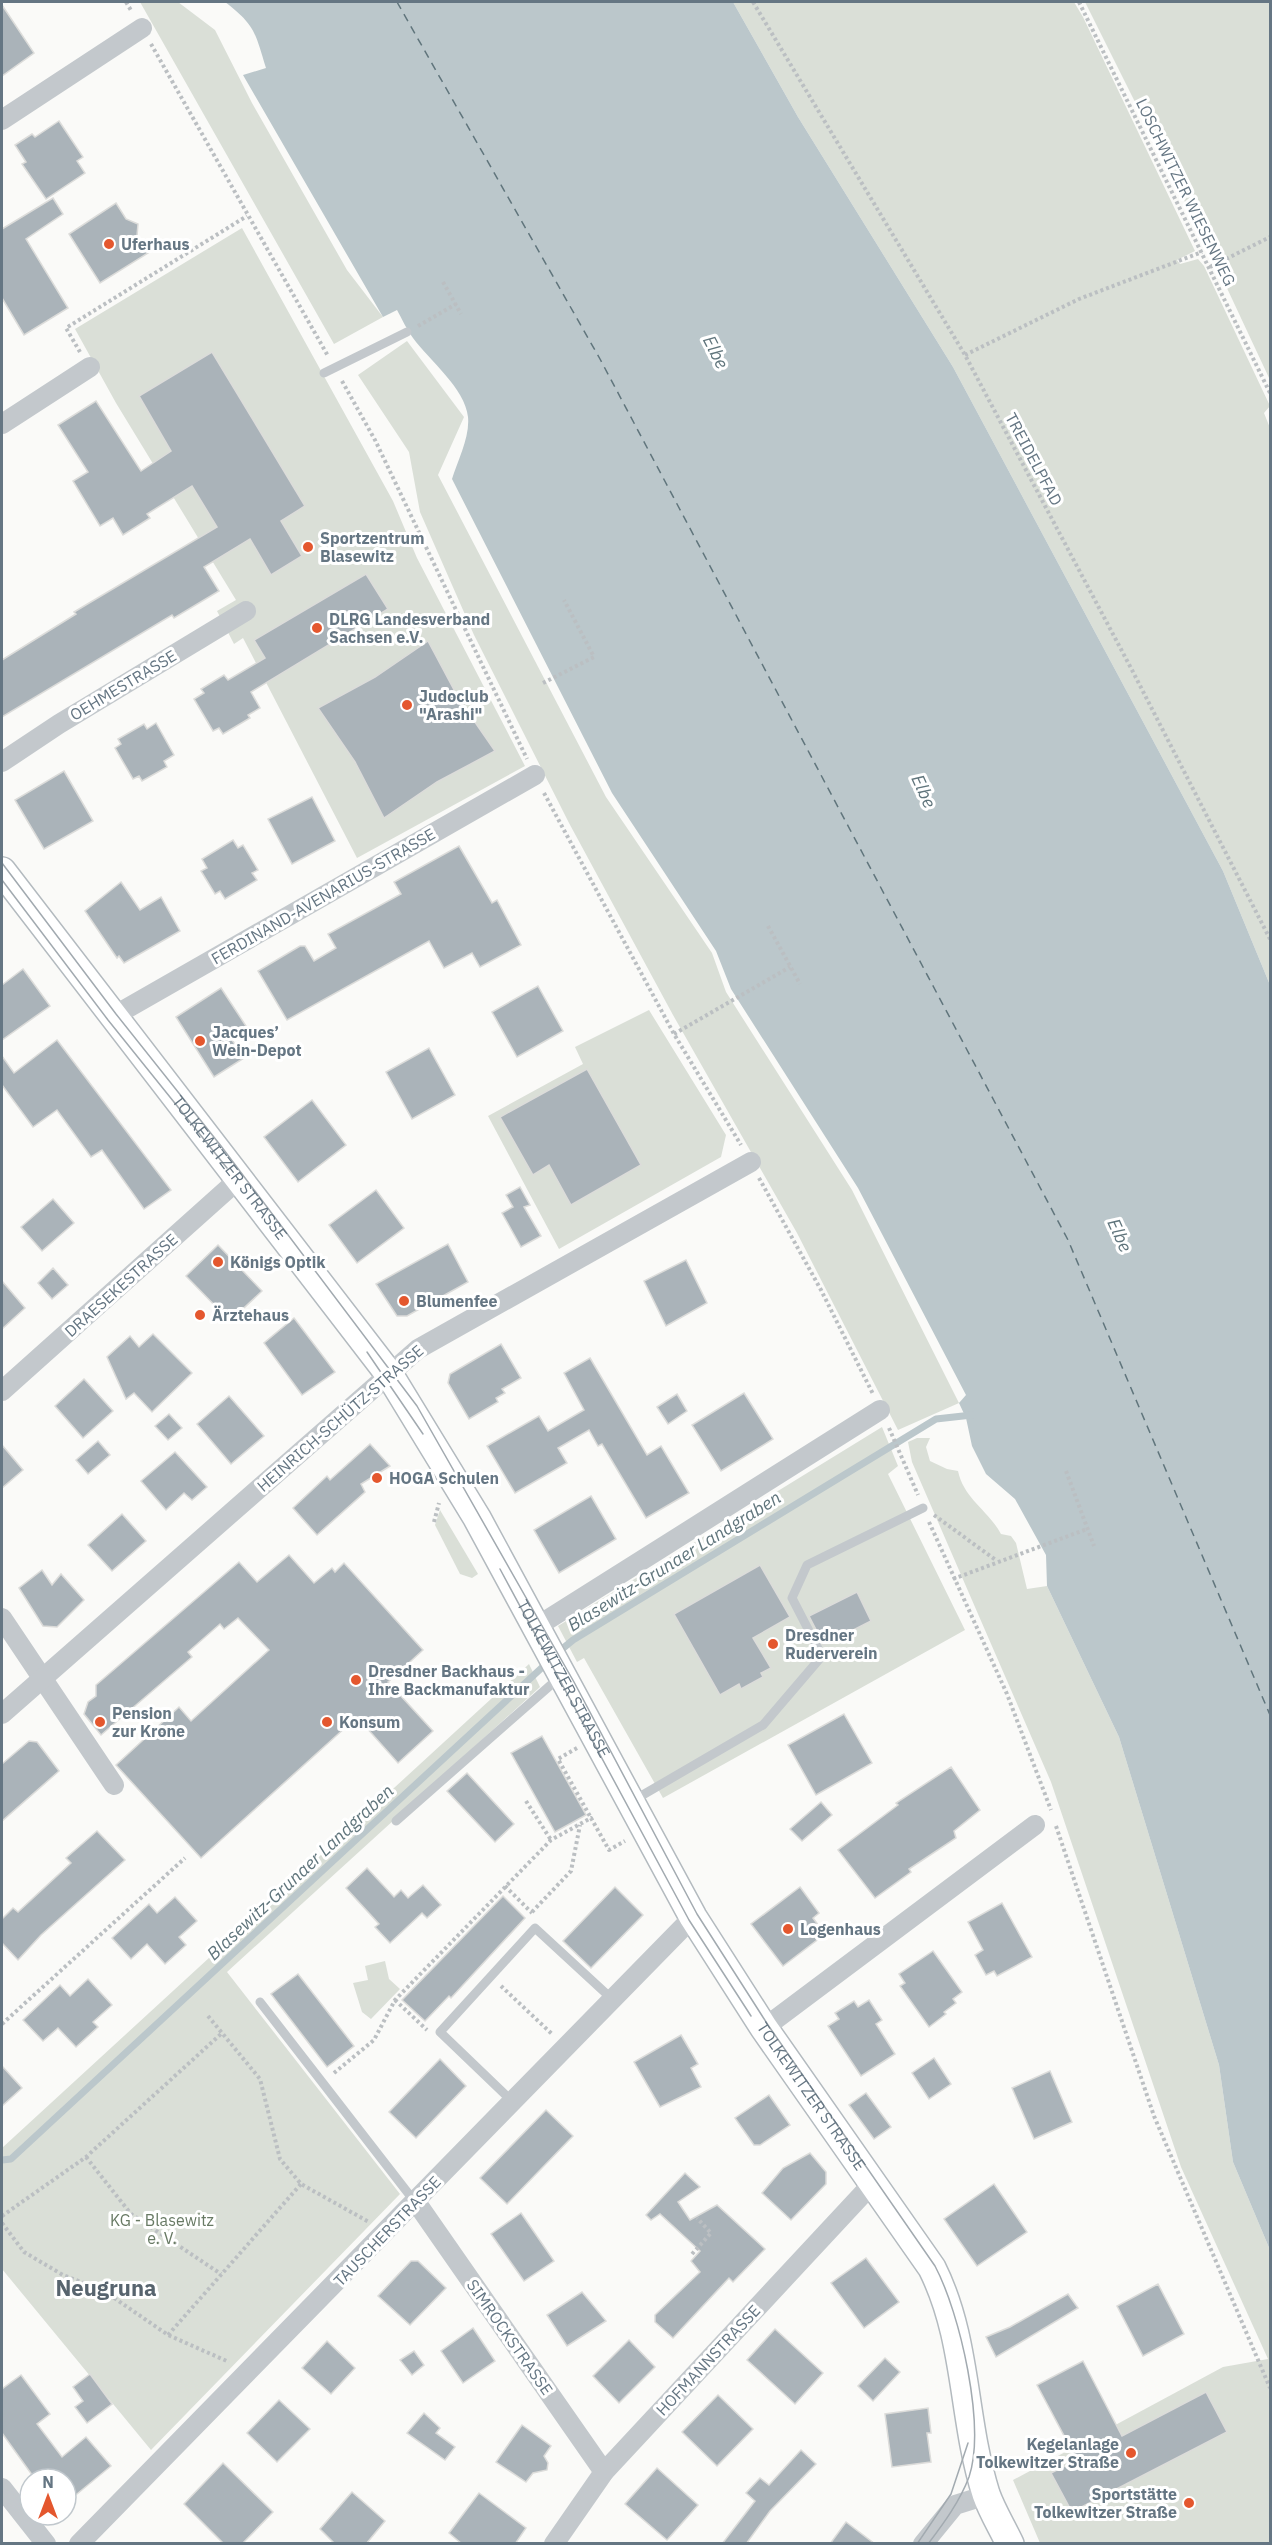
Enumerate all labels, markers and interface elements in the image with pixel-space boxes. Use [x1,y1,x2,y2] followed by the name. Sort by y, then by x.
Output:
[1132,95,1240,289] street label: LOSCHWITZER WIESENWEG
[121,234,190,254] place label: Uferhaus
[102,237,116,251] marker: Uferhaus
[698,331,734,373] water label: Elbe
[1001,409,1067,509] street label: TREIDELPFAD
[320,528,424,566] place label: Sportzentrum Blasewitz
[301,540,315,554] marker: Sportzentrum Blasewitz
[329,609,490,647] place label: DLRG Landesverband Sachsen e.V.
[310,621,324,635] marker: DLRG Landesverband Sachsen e.V.
[66,645,180,725] street label: OEHMESTRASSE
[419,686,489,724] place label: Judoclub "Arashi"
[400,698,414,712] marker: Judoclub "Arashi"
[906,771,942,811] water label: Elbe
[207,824,439,968] street label: FERDINAND-AVENARIUS-STRASSE
[212,1022,302,1060] place label: Jacques’ Wein-Depot
[193,1034,207,1048] marker: Jacques’ Wein-Depot
[168,1091,292,1243] street label: TOLKEWITZER STRASSE
[1102,1215,1138,1255] water label: Elbe
[60,1229,182,1341] street label: DRAESEKESTRASSE
[230,1252,326,1272] place label: Königs Optik
[211,1255,225,1269] marker: Königs Optik
[416,1291,498,1311] place label: Blumenfee
[397,1294,411,1308] marker: Blumenfee
[212,1305,289,1325] place label: Ärztehaus
[193,1308,207,1322] marker: Ärztehaus
[253,1340,427,1496] street label: HEINRICH-SCHÜTZ-STRASSE
[389,1468,499,1488] place label: HOGA Schulen
[370,1471,384,1485] marker: HOGA Schulen
[563,1486,785,1636] water label: Blasewitz‐Grunaer Landgraben
[513,1596,615,1761] street label: TOLKEWITZER STRASSE
[785,1625,878,1663] place label: Dresdner Ruderverein
[766,1637,780,1651] marker: Dresdner Ruderverein
[368,1661,530,1699] place label: Dresdner Backhaus - Ihre Backmanufaktur
[349,1673,363,1687] marker: Dresdner Backhaus - Ihre Backmanufaktur
[112,1703,185,1741] place label: Pension zur Krone
[339,1712,400,1732] place label: Konsum
[93,1715,107,1729] marker: Pension zur Krone
[320,1715,334,1729] marker: Konsum
[202,1779,398,1965] water label: Blasewitz‐Grunaer Landgraben
[800,1919,881,1939] place label: Logenhaus
[781,1922,795,1936] marker: Logenhaus
[753,2018,870,2174] street label: TOLKEWITZER STRASSE
[329,2172,445,2290] street label: TAUSCHERSTRASSE
[110,2210,214,2248] park label: KG - Blasewitz e. V.
[55,2273,157,2302] district label: Neugruna
[463,2275,557,2399] street label: SIMROCKSTRASSE
[652,2301,764,2419] street label: HOFMANNSTRASSE
[976,2434,1119,2472] place label: Kegelanlage Tolkewitzer Straße
[1124,2446,1138,2460] marker: Kegelanlage Tolkewitzer Straße
[18,2467,78,2527] north arrow
[42,2472,54,2492] text: N
[1034,2484,1177,2522] place label: Sportstätte Tolkewitzer Straße
[1182,2496,1196,2510] marker: Sportstätte Tolkewitzer Straße

